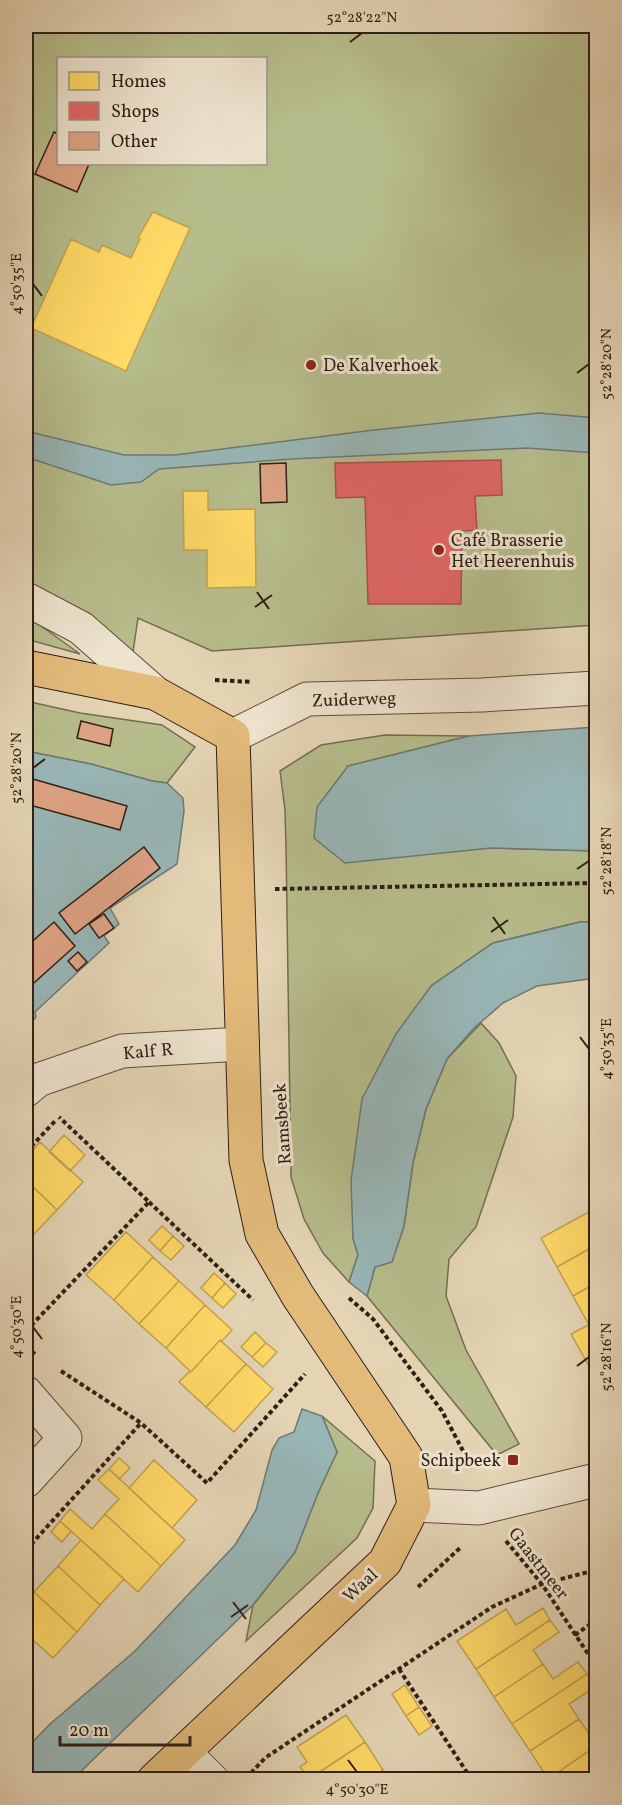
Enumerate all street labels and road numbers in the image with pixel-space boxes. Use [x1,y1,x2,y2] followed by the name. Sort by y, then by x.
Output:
[311,687,397,714] street label: Zuiderweg
[122,1038,174,1067] street label: Kalf R
[268,1082,299,1165] street label: Ramsbeek
[502,1522,574,1606] street label: Gaastmeer
[338,1563,384,1609] street label: Waal

